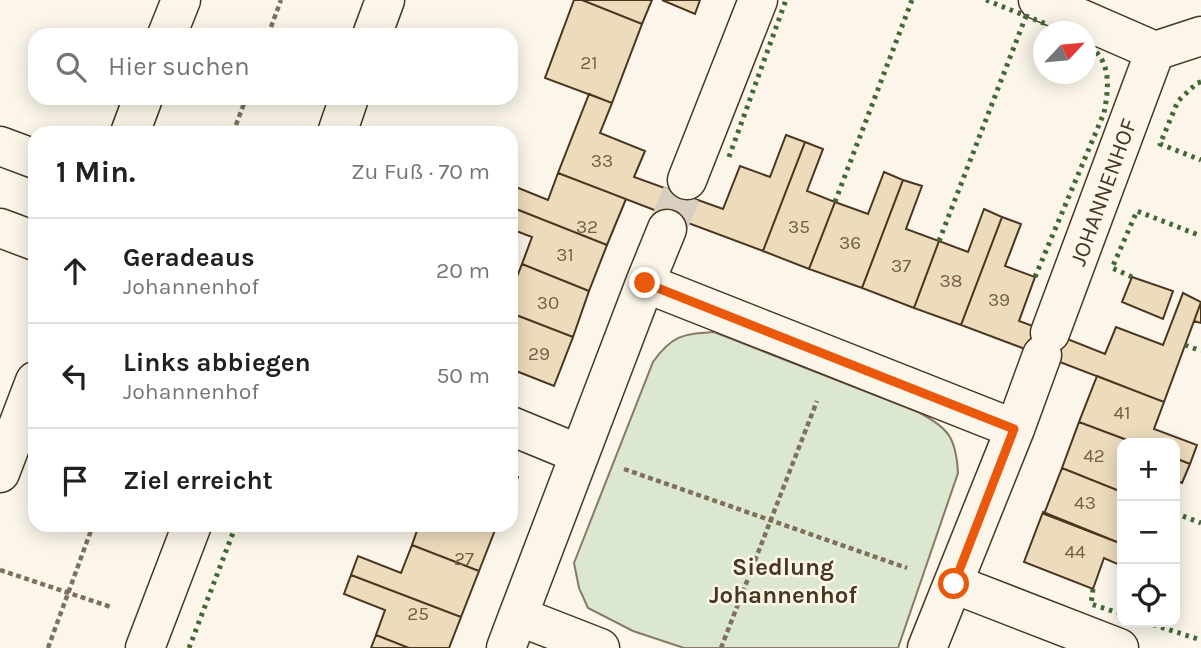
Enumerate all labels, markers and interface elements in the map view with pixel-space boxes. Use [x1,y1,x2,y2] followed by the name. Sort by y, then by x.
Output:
[1033,21,1096,84] north arrow
[28,28,518,105] search box
[52,48,90,86] icon: search
[108,51,250,82] text: Hier suchen
[580,52,598,74] house number: 21
[1064,115,1143,270] street label: JOHANNENHOF
[591,150,613,172] house number: 33
[56,154,136,190] text: 1 Min.
[351,158,490,185] text: Zu Fuß · 70 m
[576,216,598,238] house number: 32
[788,216,810,238] house number: 35
[839,232,861,254] house number: 36
[123,242,255,273] text: Geradeaus
[556,244,574,266] house number: 31
[56,252,94,290] icon: ahead
[891,255,911,277] house number: 37
[436,257,490,284] text: 20 m
[629,267,660,298] route end
[940,270,962,292] house number: 38
[123,273,259,300] text: Johannenhof
[988,289,1010,311] house number: 39
[537,292,559,314] house number: 30
[528,343,550,365] house number: 29
[123,347,311,378] text: Links abbiegen
[56,357,94,395] icon: left
[436,362,490,389] text: 50 m
[123,378,259,405] text: Johannenhof
[1114,402,1130,424] house number: 41
[1117,438,1180,627] map controls
[1117,438,1180,501] button: +
[1083,445,1105,467] house number: 42
[56,462,94,500] icon: arrive
[123,465,273,496] text: Ziel erreicht
[1074,492,1096,514] house number: 43
[1117,501,1180,564] button: −
[1064,541,1086,563] house number: 44
[454,548,474,570] house number: 27
[709,553,857,609] district label: Siedlung Johannenhof
[1117,564,1180,627] button: locate
[938,568,969,599] route start
[407,603,429,625] house number: 25

